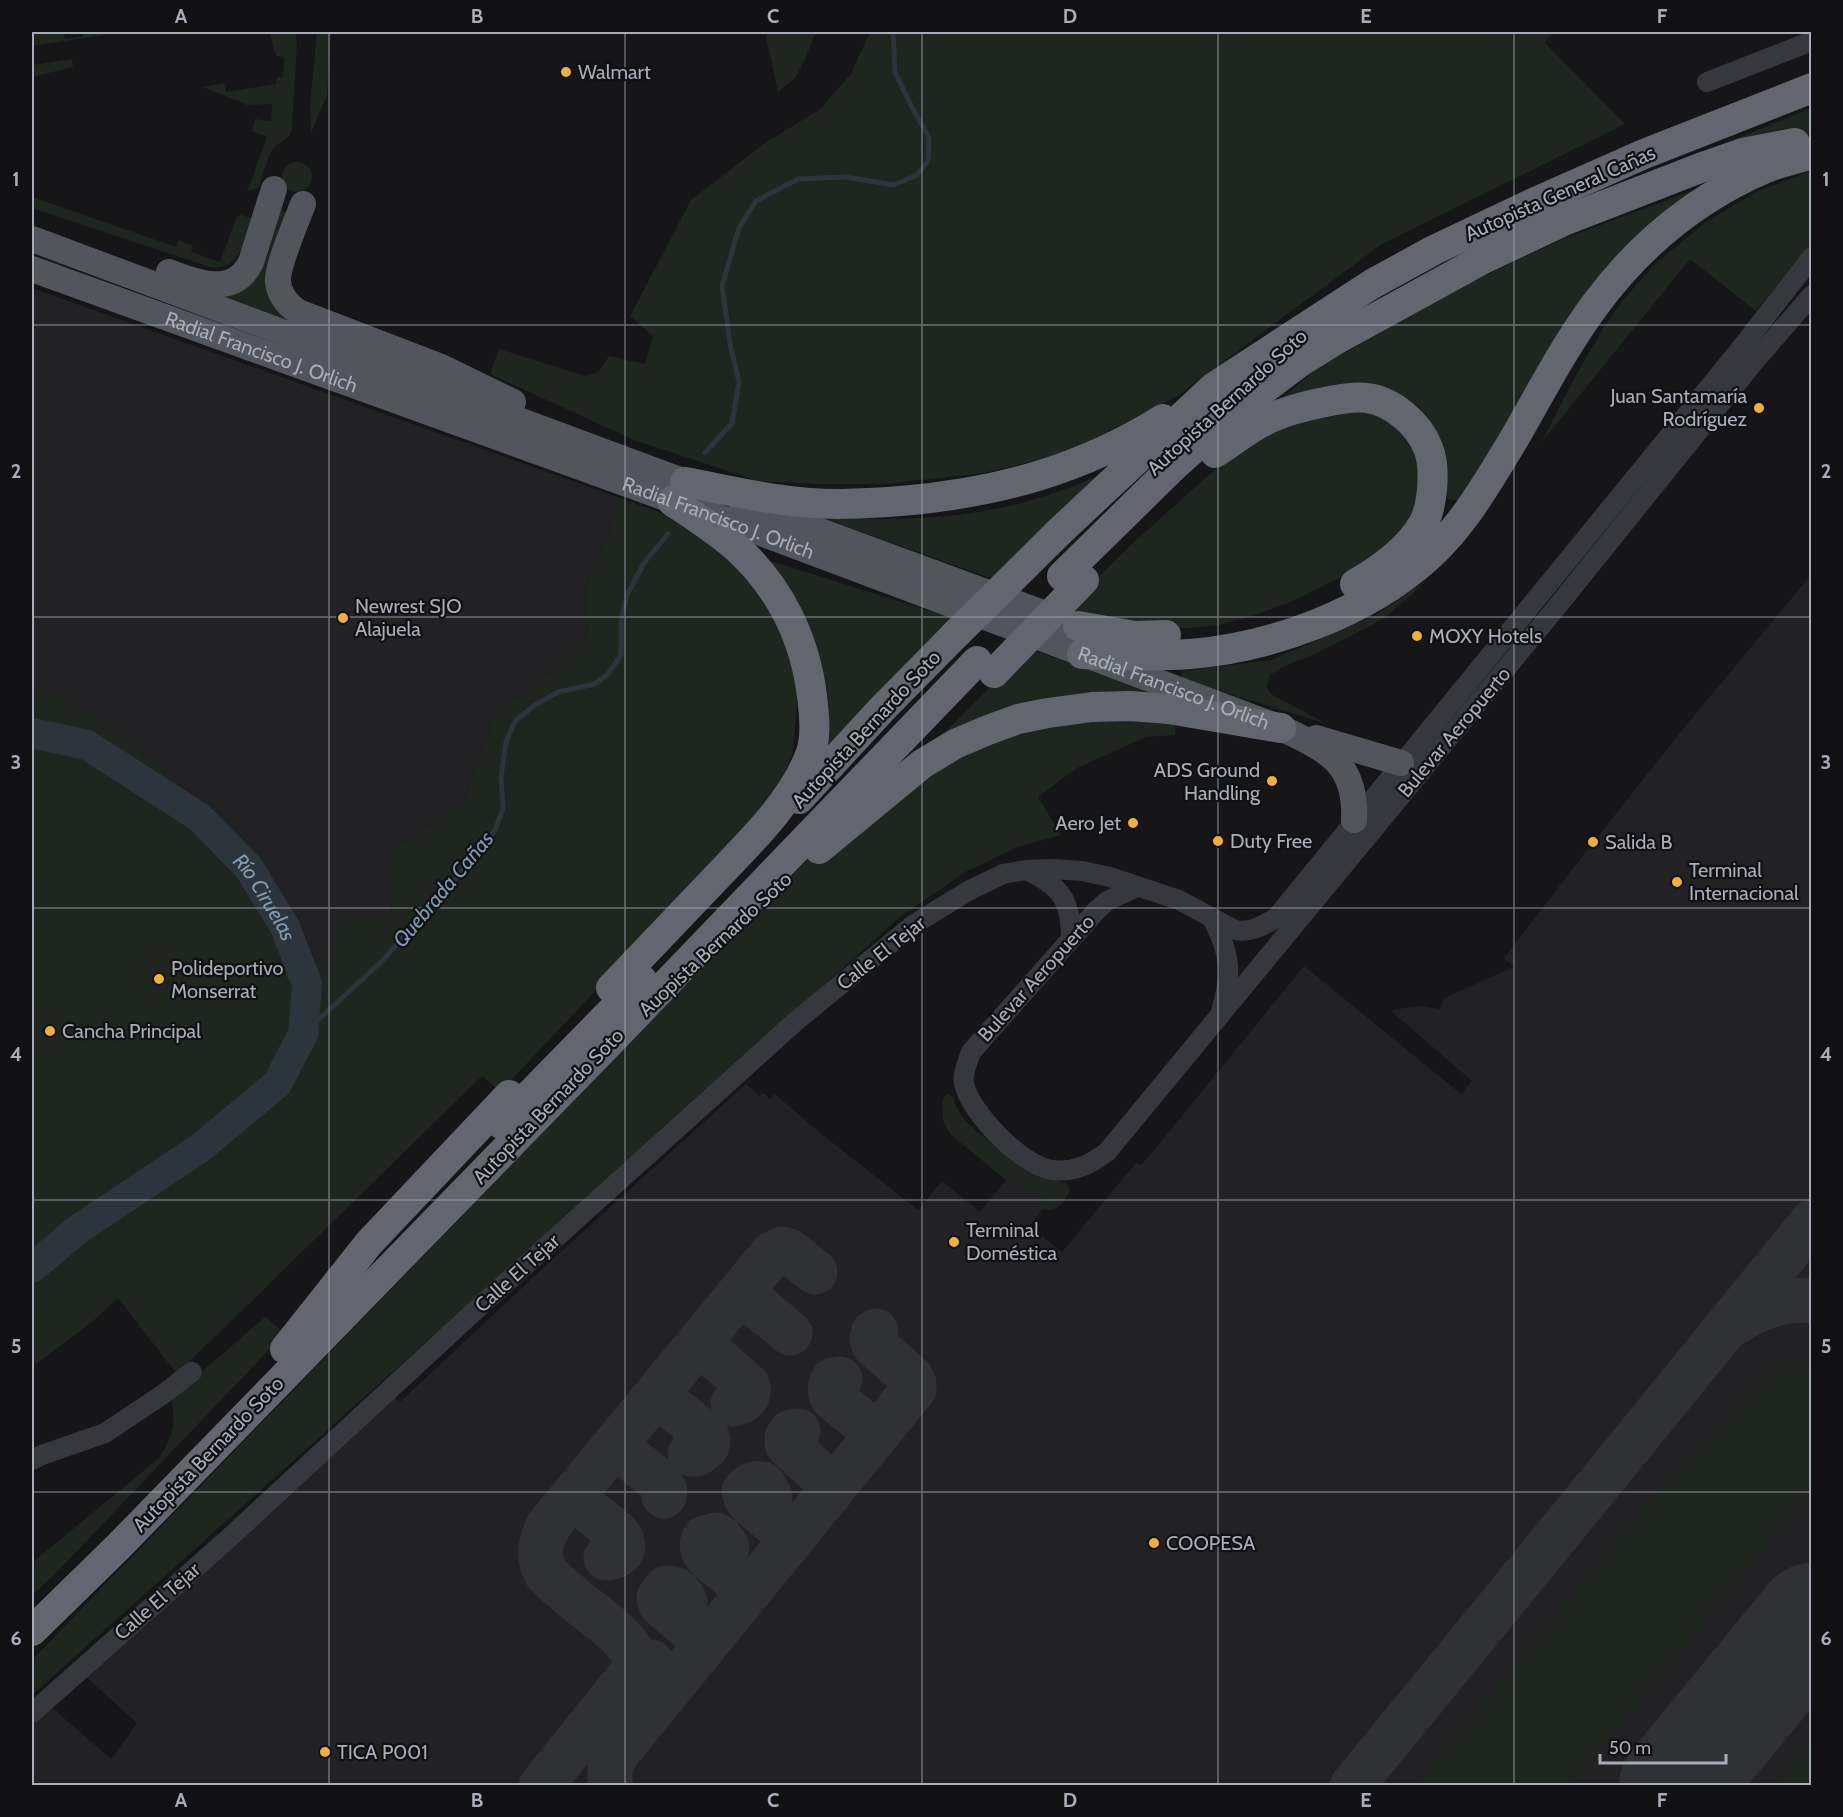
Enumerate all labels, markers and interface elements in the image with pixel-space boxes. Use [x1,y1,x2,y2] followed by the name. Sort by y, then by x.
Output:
[175,4,188,28] text: A
[471,4,483,28] text: B
[767,4,779,28] text: C
[1063,4,1077,28] text: D
[1360,4,1372,28] text: E
[1657,4,1668,28] text: F
[578,60,651,84] place label: Walmart
[559,65,573,79] marker: Walmart
[1461,140,1659,246] street label: Autopista General Cañas
[12,167,20,191] text: 1
[1822,167,1830,191] text: 1
[162,306,361,398] street label: Radial Francisco J. Orlich
[1142,324,1312,480] street label: Autopista Bernardo Soto
[1609,384,1747,431] place label: Juan Santamaría Rodríguez
[1752,401,1766,415] marker: Juan Santamaría Rodríguez
[11,459,21,483] text: 2
[1821,459,1831,483] text: 2
[619,471,818,564] street label: Radial Francisco J. Orlich
[355,594,462,641] place label: Newrest SJO Alajuela
[336,611,350,625] marker: Newrest SJO Alajuela
[1429,624,1542,648] place label: MOXY Hotels
[1410,629,1424,643] marker: MOXY Hotels
[1074,641,1273,735] street label: Radial Francisco J. Orlich
[787,645,945,813] street label: Autopista Bernardo Soto
[1393,662,1515,802] street label: Bulevar Aeropuerto
[11,750,21,774] text: 3
[1821,750,1831,774] text: 3
[1154,758,1261,805] place label: ADS Ground Handling
[1265,774,1279,788] marker: ADS Ground Handling
[1055,811,1121,835] place label: Aero Jet
[1126,816,1140,830] marker: Aero Jet
[387,826,499,952] water label: Quebrada Cañas
[1230,829,1312,853] place label: Duty Free
[1605,830,1672,854] place label: Salida B
[1211,834,1225,848] marker: Duty Free
[1586,835,1600,849] marker: Salida B
[229,848,302,944] water label: Río Ciruelas
[1689,858,1799,905] place label: Terminal Internacional
[634,867,796,1021] street label: Auopista Bernardo Soto
[1670,875,1684,889] marker: Terminal Internacional
[973,910,1099,1046] street label: Bulevar Aeropuerto
[832,911,931,995] street label: Calle El Tejar
[171,956,284,1003] place label: Polideportivo Monserrat
[152,972,166,986] marker: Polideportivo Monserrat
[62,1019,201,1043] place label: Cancha Principal
[468,1023,628,1189] street label: Autopista Bernardo Soto
[43,1024,57,1038] marker: Cancha Principal
[10,1042,22,1066] text: 4
[1820,1042,1832,1066] text: 4
[966,1218,1058,1265] place label: Terminal Doméstica
[470,1228,565,1317] street label: Calle El Tejar
[947,1235,961,1249] marker: Terminal Doméstica
[11,1334,21,1358] text: 5
[1821,1334,1831,1358] text: 5
[128,1371,288,1537] street label: Autopista Bernardo Soto
[1166,1531,1256,1555] place label: COOPESA
[1147,1536,1161,1550] marker: COOPESA
[109,1557,205,1645] street label: Calle El Tejar
[10,1626,22,1650] text: 6
[1820,1626,1832,1650] text: 6
[1600,1727,1726,1765] scale bar
[1609,1737,1651,1759] text: 50 m
[337,1740,428,1764] place label: TICA P001
[318,1745,332,1759] marker: TICA P001
[175,1788,188,1812] text: A
[471,1788,483,1812] text: B
[767,1788,779,1812] text: C
[1063,1788,1077,1812] text: D
[1360,1788,1372,1812] text: E
[1657,1788,1668,1812] text: F

